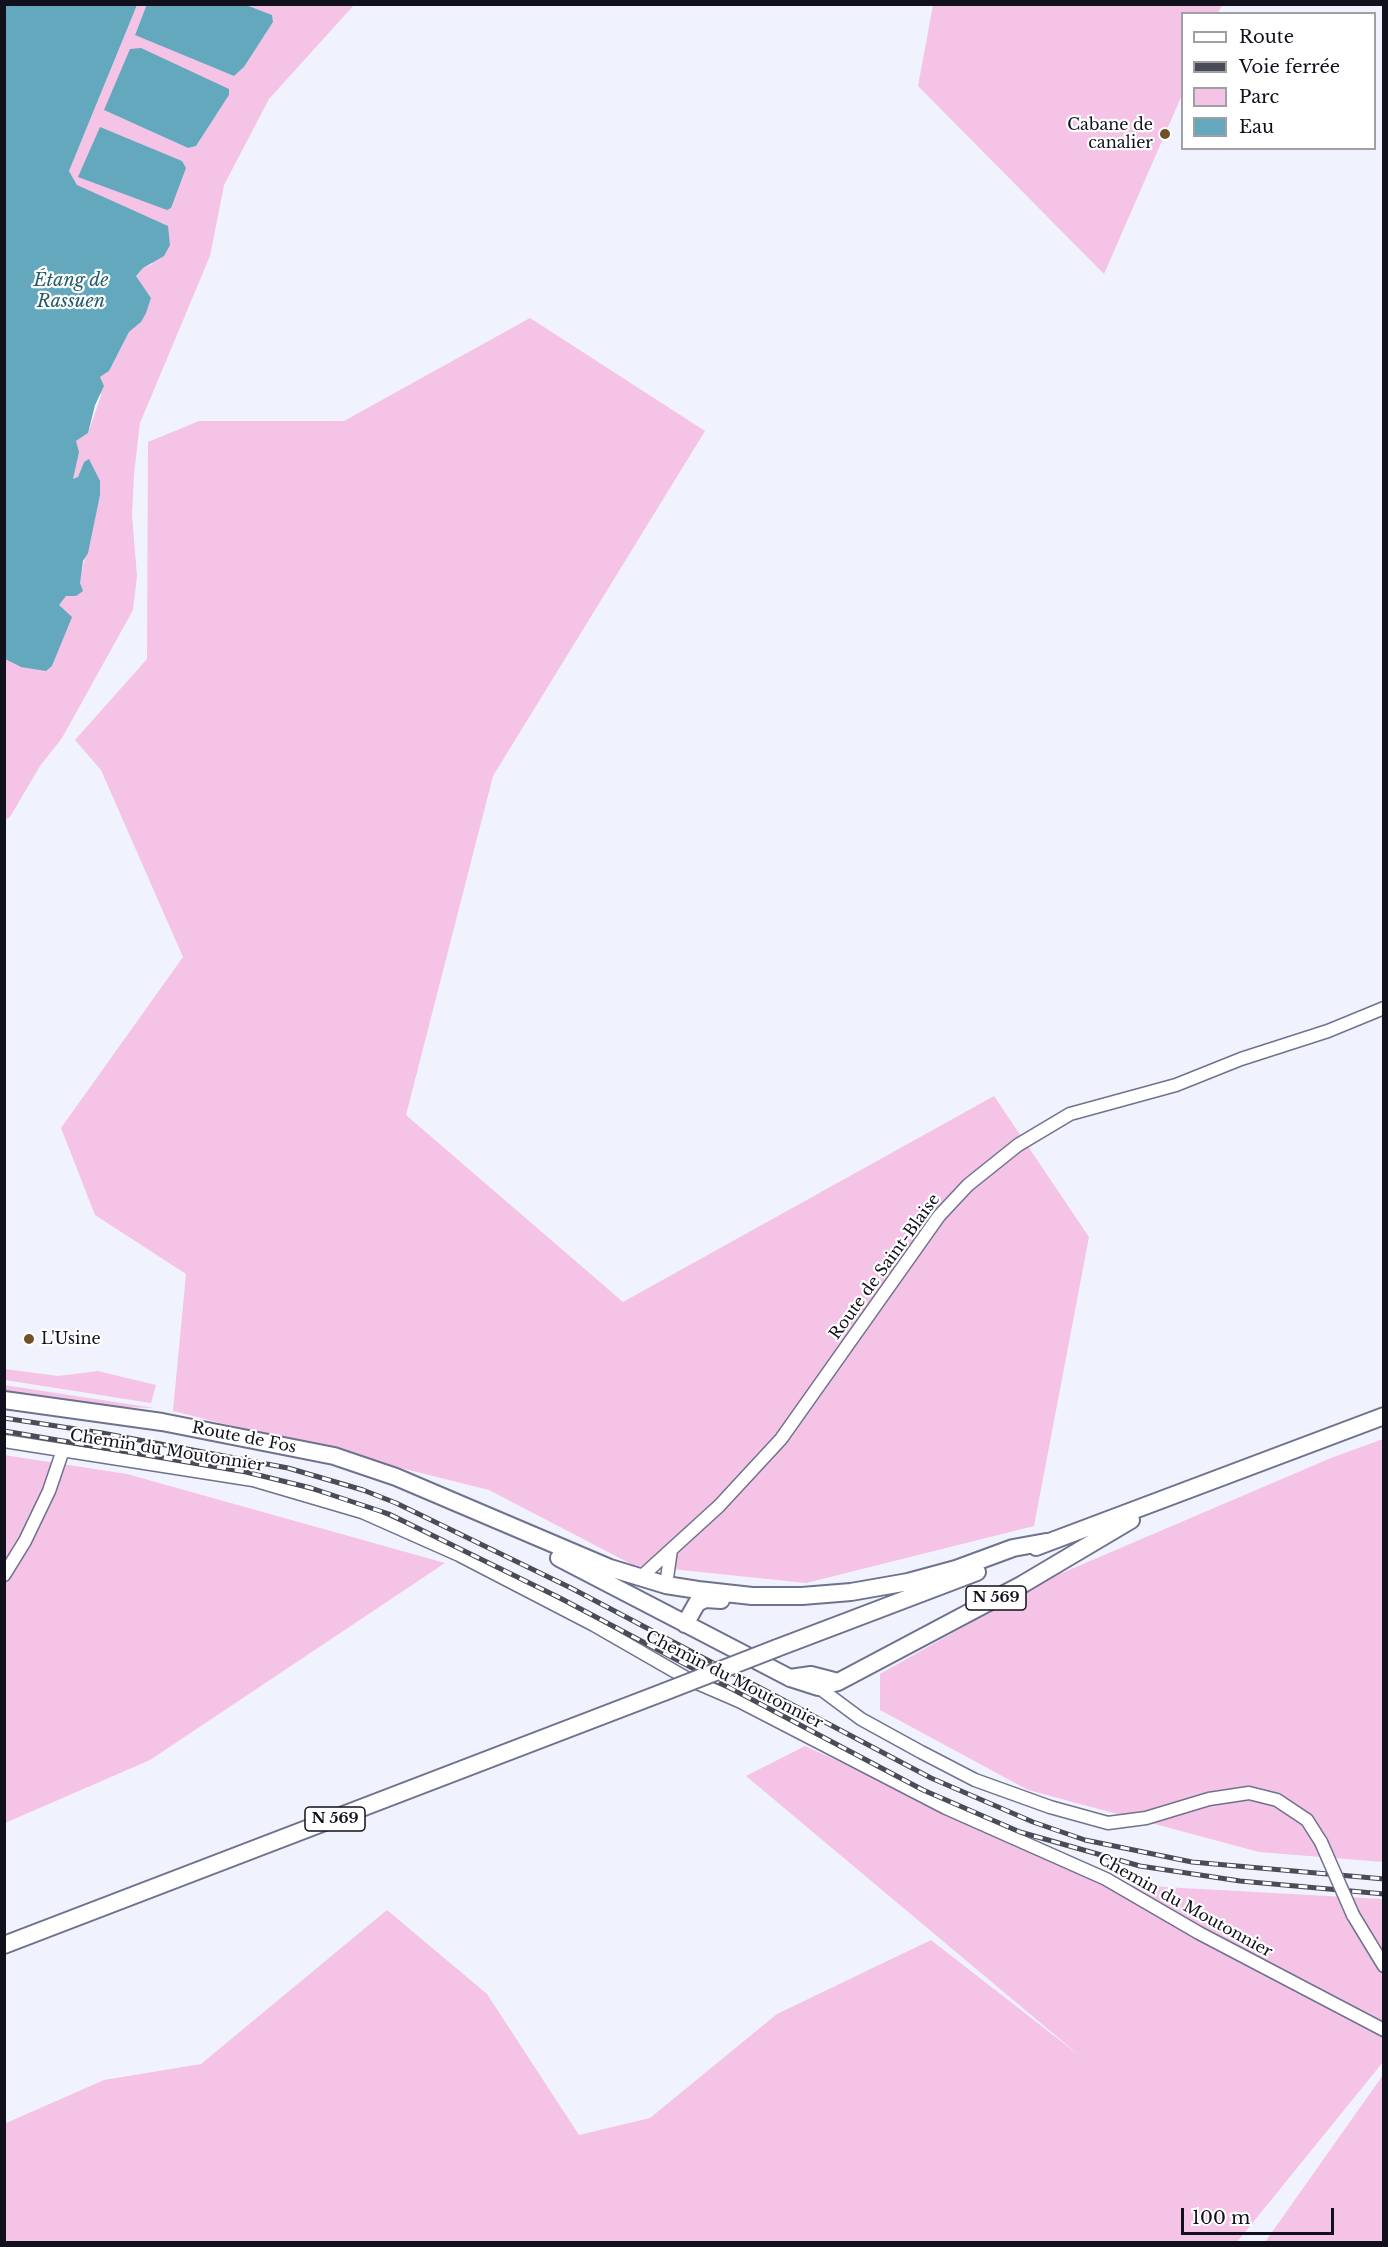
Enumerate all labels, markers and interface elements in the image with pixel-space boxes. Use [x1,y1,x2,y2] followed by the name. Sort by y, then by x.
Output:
[1181,12,1376,150] legend
[1239,26,1294,48] text: Route
[1239,56,1340,78] text: Voie ferrée
[1239,86,1279,108] text: Parc
[1067,115,1153,153] place label: Cabane de canalier
[1239,116,1274,138] text: Eau
[1158,127,1172,141] marker: Cabane de canalier
[33,270,109,312] water label: Étang de Rassuen
[826,1191,944,1343] street label: Route de Saint-Blaise
[41,1329,101,1349] place label: L'Usine
[22,1332,36,1346] marker: L'Usine
[190,1418,298,1458] street label: Route de Fos
[69,1426,265,1476] street label: Chemin du Moutonnier
[966,1586,1026,1610] road number: N 569
[642,1627,826,1733] street label: Chemin du Moutonnier
[305,1807,365,1831] road number: N 569
[1094,1850,1276,1962] street label: Chemin du Moutonnier
[1184,2196,1337,2234] scale bar
[1192,2207,1250,2229] text: 100 m

